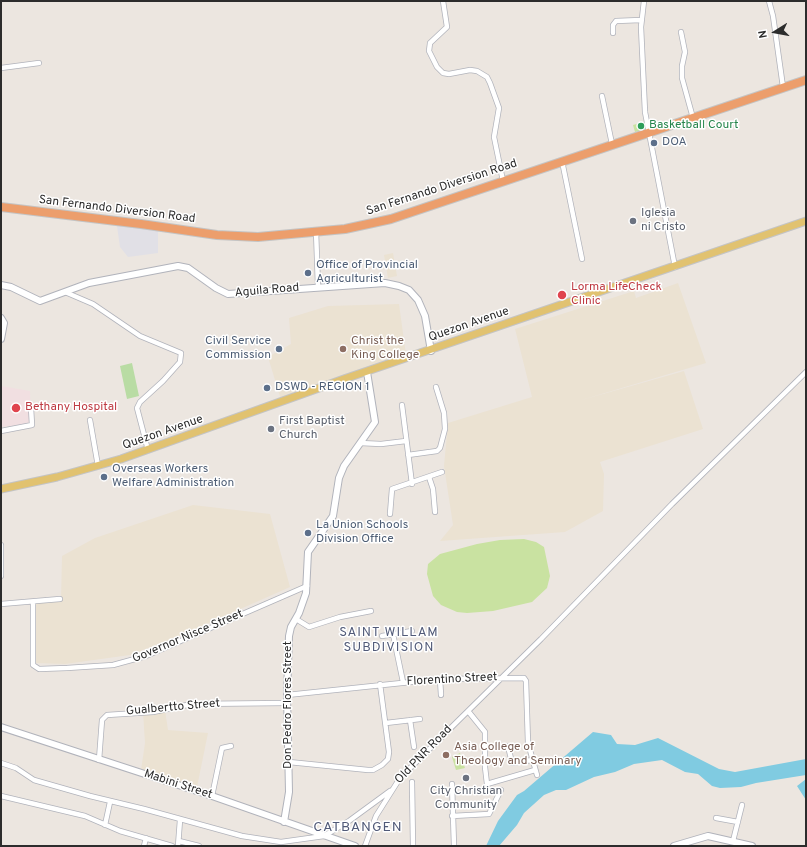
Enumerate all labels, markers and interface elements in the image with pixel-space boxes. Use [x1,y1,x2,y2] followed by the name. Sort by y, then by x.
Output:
[755,12,795,52] north arrow
[756,29,771,40] text: N
[649,119,739,133] place label: Basketball Court
[636,121,646,131] marker: Basketball Court
[662,136,687,150] place label: DOA
[649,138,659,148] marker: DOA
[365,157,519,219] street label: San Fernando Diversion Road
[38,193,196,227] street label: San Fernando Diversion Road
[641,207,686,235] place label: Iglesia ni Cristo
[628,216,638,226] marker: Iglesia ni Cristo
[316,259,418,287] place label: Office of Provincial Agriculturist
[303,268,313,278] marker: Office of Provincial Agriculturist
[234,281,300,301] street label: Aguila Road
[571,281,662,309] place label: Lorma LifeCheck Clinic
[556,289,568,301] marker: Lorma LifeCheck Clinic
[427,305,511,345] street label: Quezon Avenue
[205,335,271,363] place label: Civil Service Commission
[351,335,419,363] place label: Christ the King College
[274,344,284,354] marker: Civil Service Commission
[338,344,348,354] marker: Christ the King College
[275,381,370,395] place label: DSWD - REGION 1
[262,383,272,393] marker: DSWD - REGION 1
[25,401,117,415] place label: Bethany Hospital
[10,402,22,414] marker: Bethany Hospital
[121,413,205,453] street label: Quezon Avenue
[279,415,345,443] place label: First Baptist Church
[266,424,276,434] marker: First Baptist Church
[112,463,234,491] place label: Overseas Workers Welfare Administration
[99,472,109,482] marker: Overseas Workers Welfare Administration
[316,519,408,547] place label: La Union Schools Division Office
[303,528,313,538] marker: La Union Schools Division Office
[131,607,245,667] street label: Governor Nisce Street
[339,625,439,656] district label: SAINT WILLAM SUBDIVISION
[282,641,296,769] street label: Don Pedro Flores Street
[406,670,498,690] street label: Florentino Street
[125,697,221,719] street label: Gualbertto Street
[392,723,456,787] street label: Old PNR Road
[454,741,582,769] place label: Asia College of Theology and Seminary
[441,750,451,760] marker: Asia College of Theology and Seminary
[142,767,214,803] street label: Mabini Street
[461,773,471,783] marker: City Christian Community
[430,785,502,813] place label: City Christian Community
[313,820,403,836] district label: CATBANGEN

